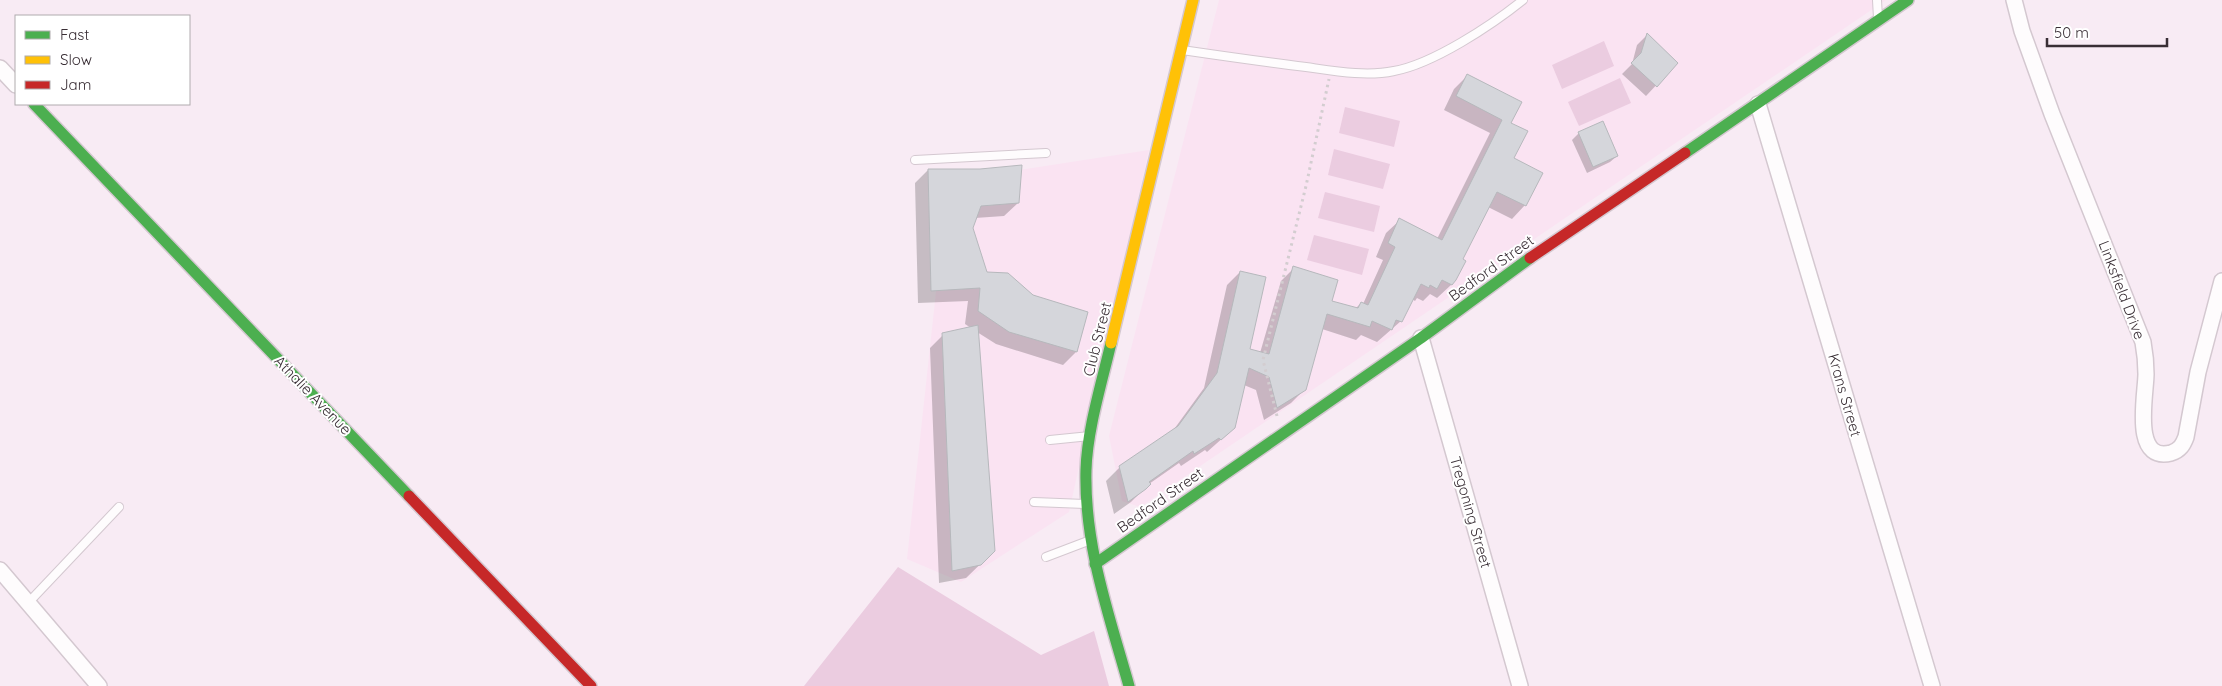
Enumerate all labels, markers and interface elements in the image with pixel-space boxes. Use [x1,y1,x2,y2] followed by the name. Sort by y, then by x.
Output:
[15,15,190,105] legend
[2047,15,2167,47] scale bar
[2054,23,2089,42] text: 50 m
[60,25,89,44] text: Fast
[60,50,92,69] text: Slow
[60,75,91,94] text: Jam
[1445,231,1537,305] street label: Bedford Street
[2094,238,2150,342] street label: Linksfield Drive
[1079,300,1115,378] street label: Club Street
[270,351,356,439] street label: Athalie Avenue
[1824,351,1866,439] street label: Krans Street
[1446,454,1496,570] street label: Tregoning Street
[1113,463,1207,537] street label: Bedford Street

